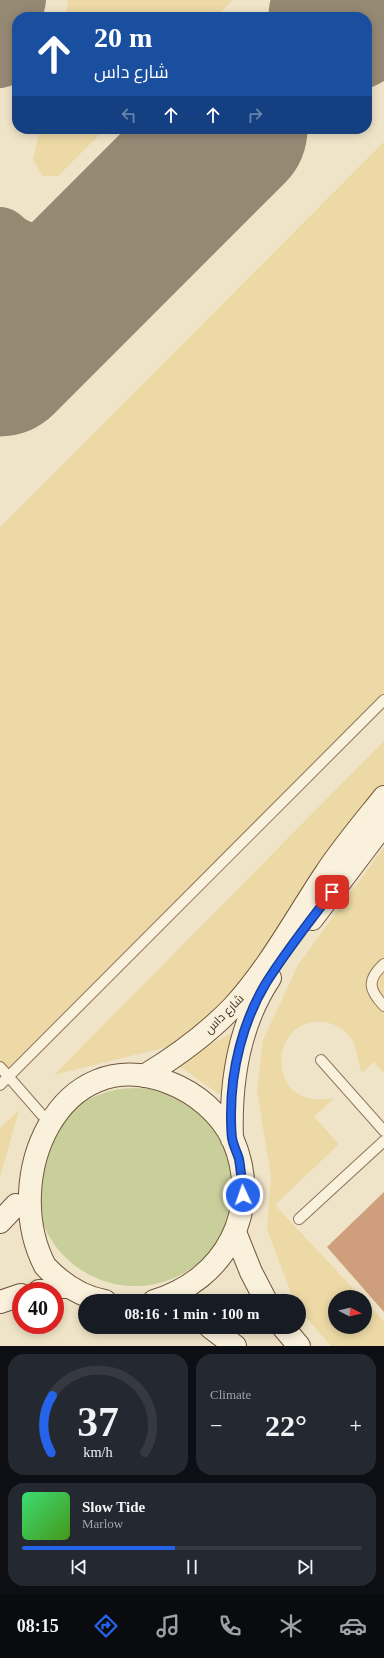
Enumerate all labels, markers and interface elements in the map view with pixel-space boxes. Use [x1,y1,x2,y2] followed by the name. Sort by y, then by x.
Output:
[94,22,152,53] text: 20 m
[28,28,80,80] icon: ahead
[94,62,169,82] text: شارع داس
[118,104,140,126] icon: left
[160,104,182,126] icon: ahead
[202,104,224,126] icon: ahead
[244,104,266,126] icon: right
[315,875,349,909] pin
[321,881,343,903] icon: arrive
[201,991,247,1037] street label: شارع داس
[222,1174,264,1216] position arrow
[12,1282,64,1334] speed limit sign: 40
[328,1290,372,1334] north arrow
[328,1290,372,1334] map controls
[125,1306,260,1322] text: 08:16 · 1 min · 100 m
[210,1387,251,1402] text: Climate
[77,1398,119,1444] text: 37
[265,1409,307,1442] text: 22°
[210,1413,222,1438] text: −
[350,1413,362,1438] text: +
[83,1443,113,1459] text: km/h
[82,1499,145,1515] text: Slow Tide
[82,1516,123,1531] text: Marlow
[68,1556,90,1578] icon: previous
[181,1556,203,1578] icon: pause
[294,1556,316,1578] icon: next
[92,1612,120,1640] icon: directions
[154,1612,182,1640] icon: music
[216,1612,244,1640] icon: phone
[277,1612,305,1640] icon: climate
[339,1612,367,1640] icon: car
[17,1616,59,1636] text: 08:15

